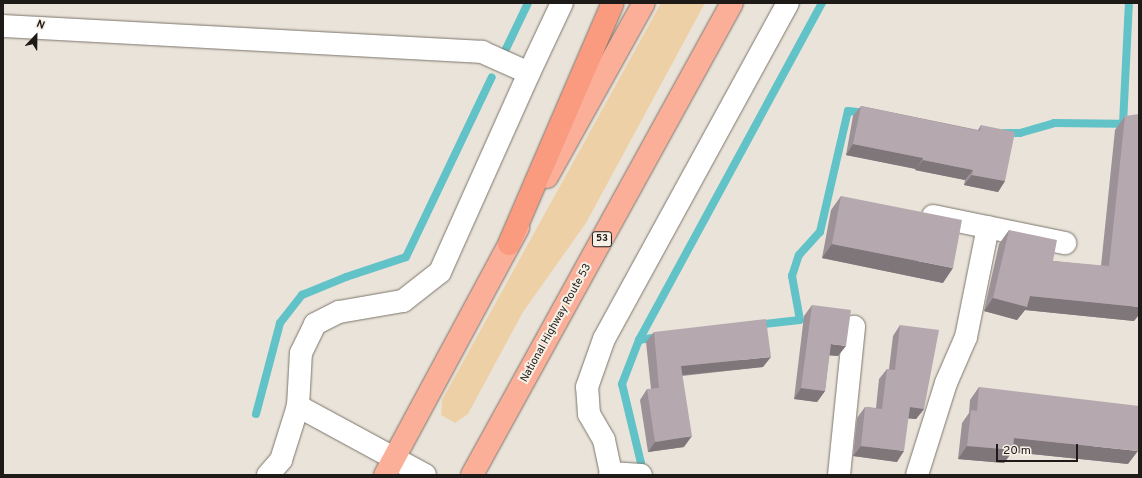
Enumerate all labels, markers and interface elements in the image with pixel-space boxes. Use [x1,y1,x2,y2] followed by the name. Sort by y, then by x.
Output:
[16,16,56,56] north arrow
[34,17,47,33] text: N
[591,231,613,247] road number: 53
[518,261,594,385] street label: National Highway Route 53
[998,436,1080,462] scale bar
[1003,443,1031,459] text: 20 m

